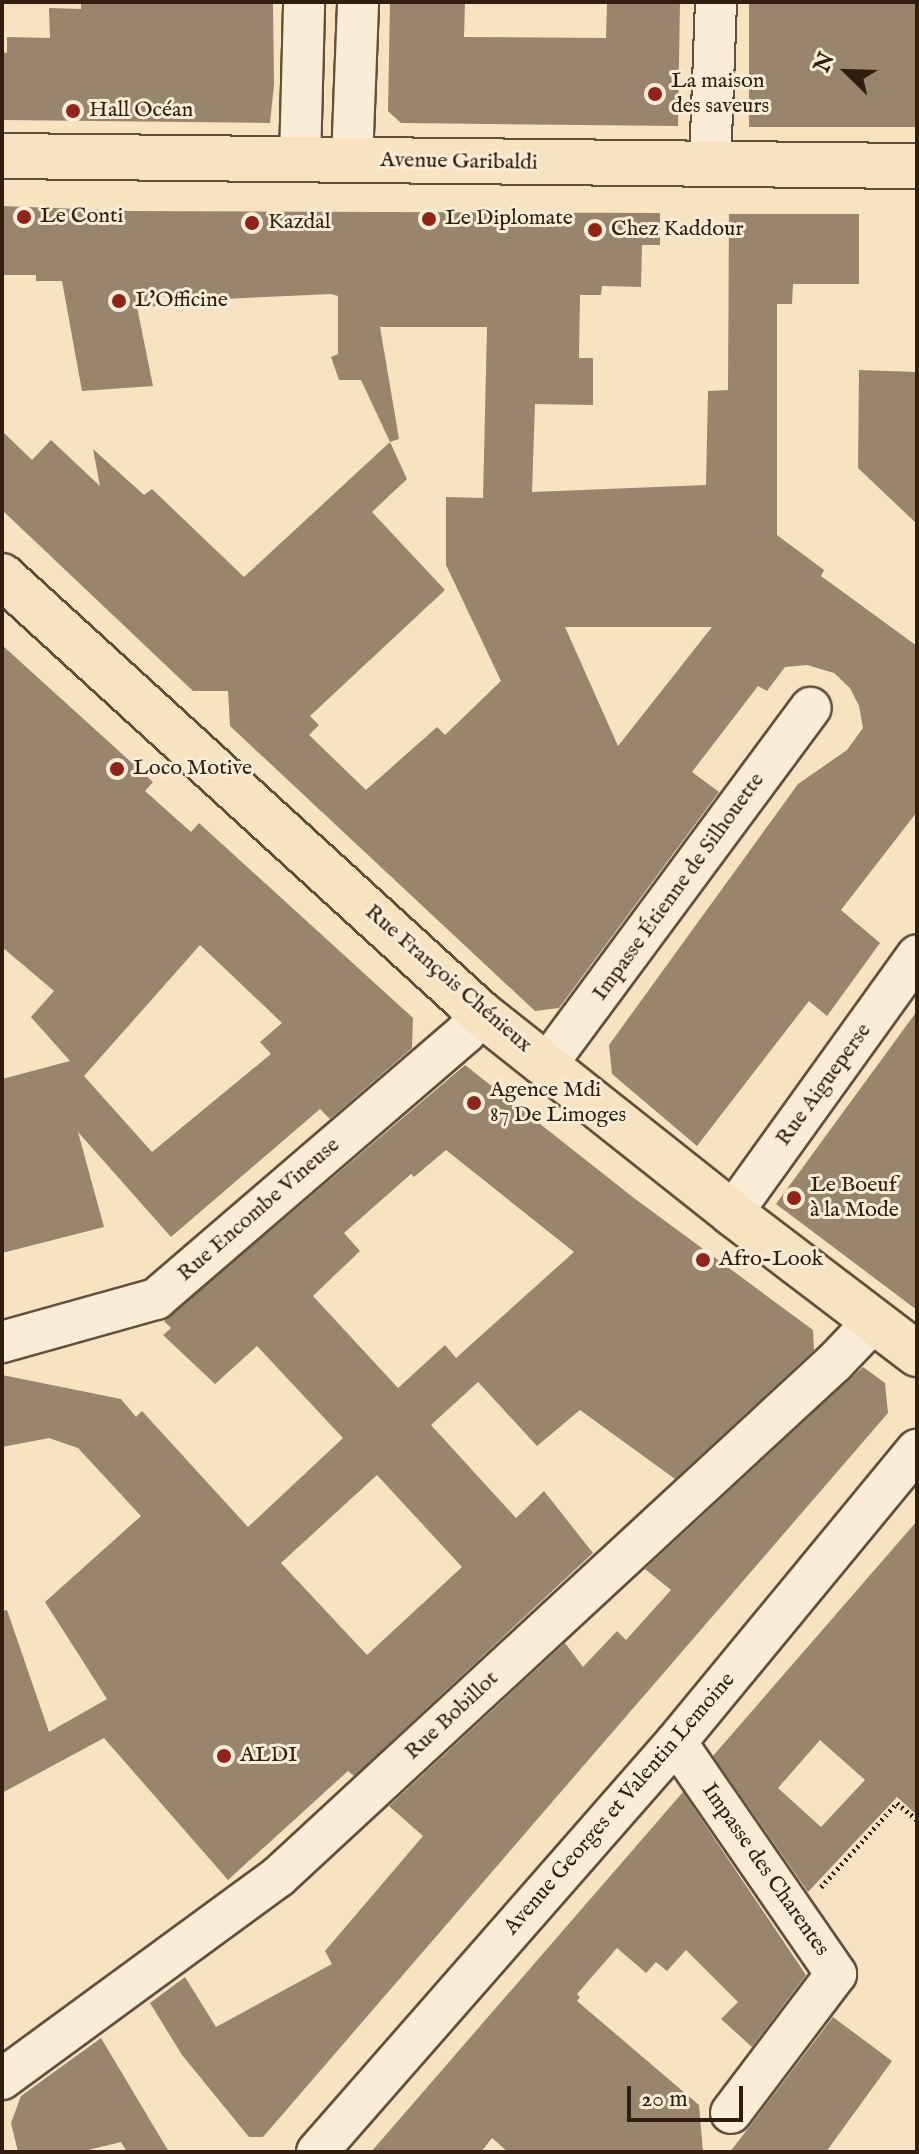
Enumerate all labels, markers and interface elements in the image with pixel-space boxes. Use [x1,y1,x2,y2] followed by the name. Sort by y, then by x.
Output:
[807,32,887,112] north arrow
[808,48,842,77] text: N
[671,68,769,120] place label: La maison des saveurs
[646,85,664,103] marker: La maison des saveurs
[89,98,193,124] place label: Hall Océan
[64,102,82,120] marker: Hall Océan
[380,147,538,177] street label: Avenue Garibaldi
[40,204,123,230] place label: Le Conti
[445,206,573,232] place label: Le Diplomate
[15,208,33,226] marker: Le Conti
[268,210,331,236] place label: Kazdal
[420,210,438,228] marker: Le Diplomate
[243,214,261,232] marker: Kazdal
[611,217,744,243] place label: Chez Kaddour
[586,221,604,239] marker: Chez Kaddour
[135,288,228,314] place label: L'Officine
[110,292,128,310] marker: L'Officine
[133,756,252,782] place label: Loco Motive
[108,760,126,778] marker: Loco Motive
[587,768,771,1006] street label: Impasse Étienne de Silhouette
[359,899,537,1059] street label: Rue François Chénieux
[771,1019,877,1151] street label: Rue Aigueperse
[490,1077,626,1128] place label: Agence Mdi 87 De Limoges
[465,1094,483,1112] marker: Agence Mdi 87 De Limoges
[173,1132,345,1288] street label: Rue Encombe Vineuse
[810,1172,899,1224] place label: Le Boeuf à la Mode
[785,1189,803,1207] marker: Le Boeuf à la Mode
[719,1247,823,1273] place label: Afro-Look
[694,1251,712,1269] marker: Afro-Look
[400,1666,504,1766] street label: Rue Bobillot
[499,1667,741,1941] street label: Avenue Georges et Valentin Lemoine
[240,1743,297,1769] place label: ALDI
[215,1747,233,1765] marker: ALDI
[695,1779,835,1961] street label: Impasse des Charentes
[631,2070,747,2120] scale bar
[641,2084,688,2115] text: 20 m

